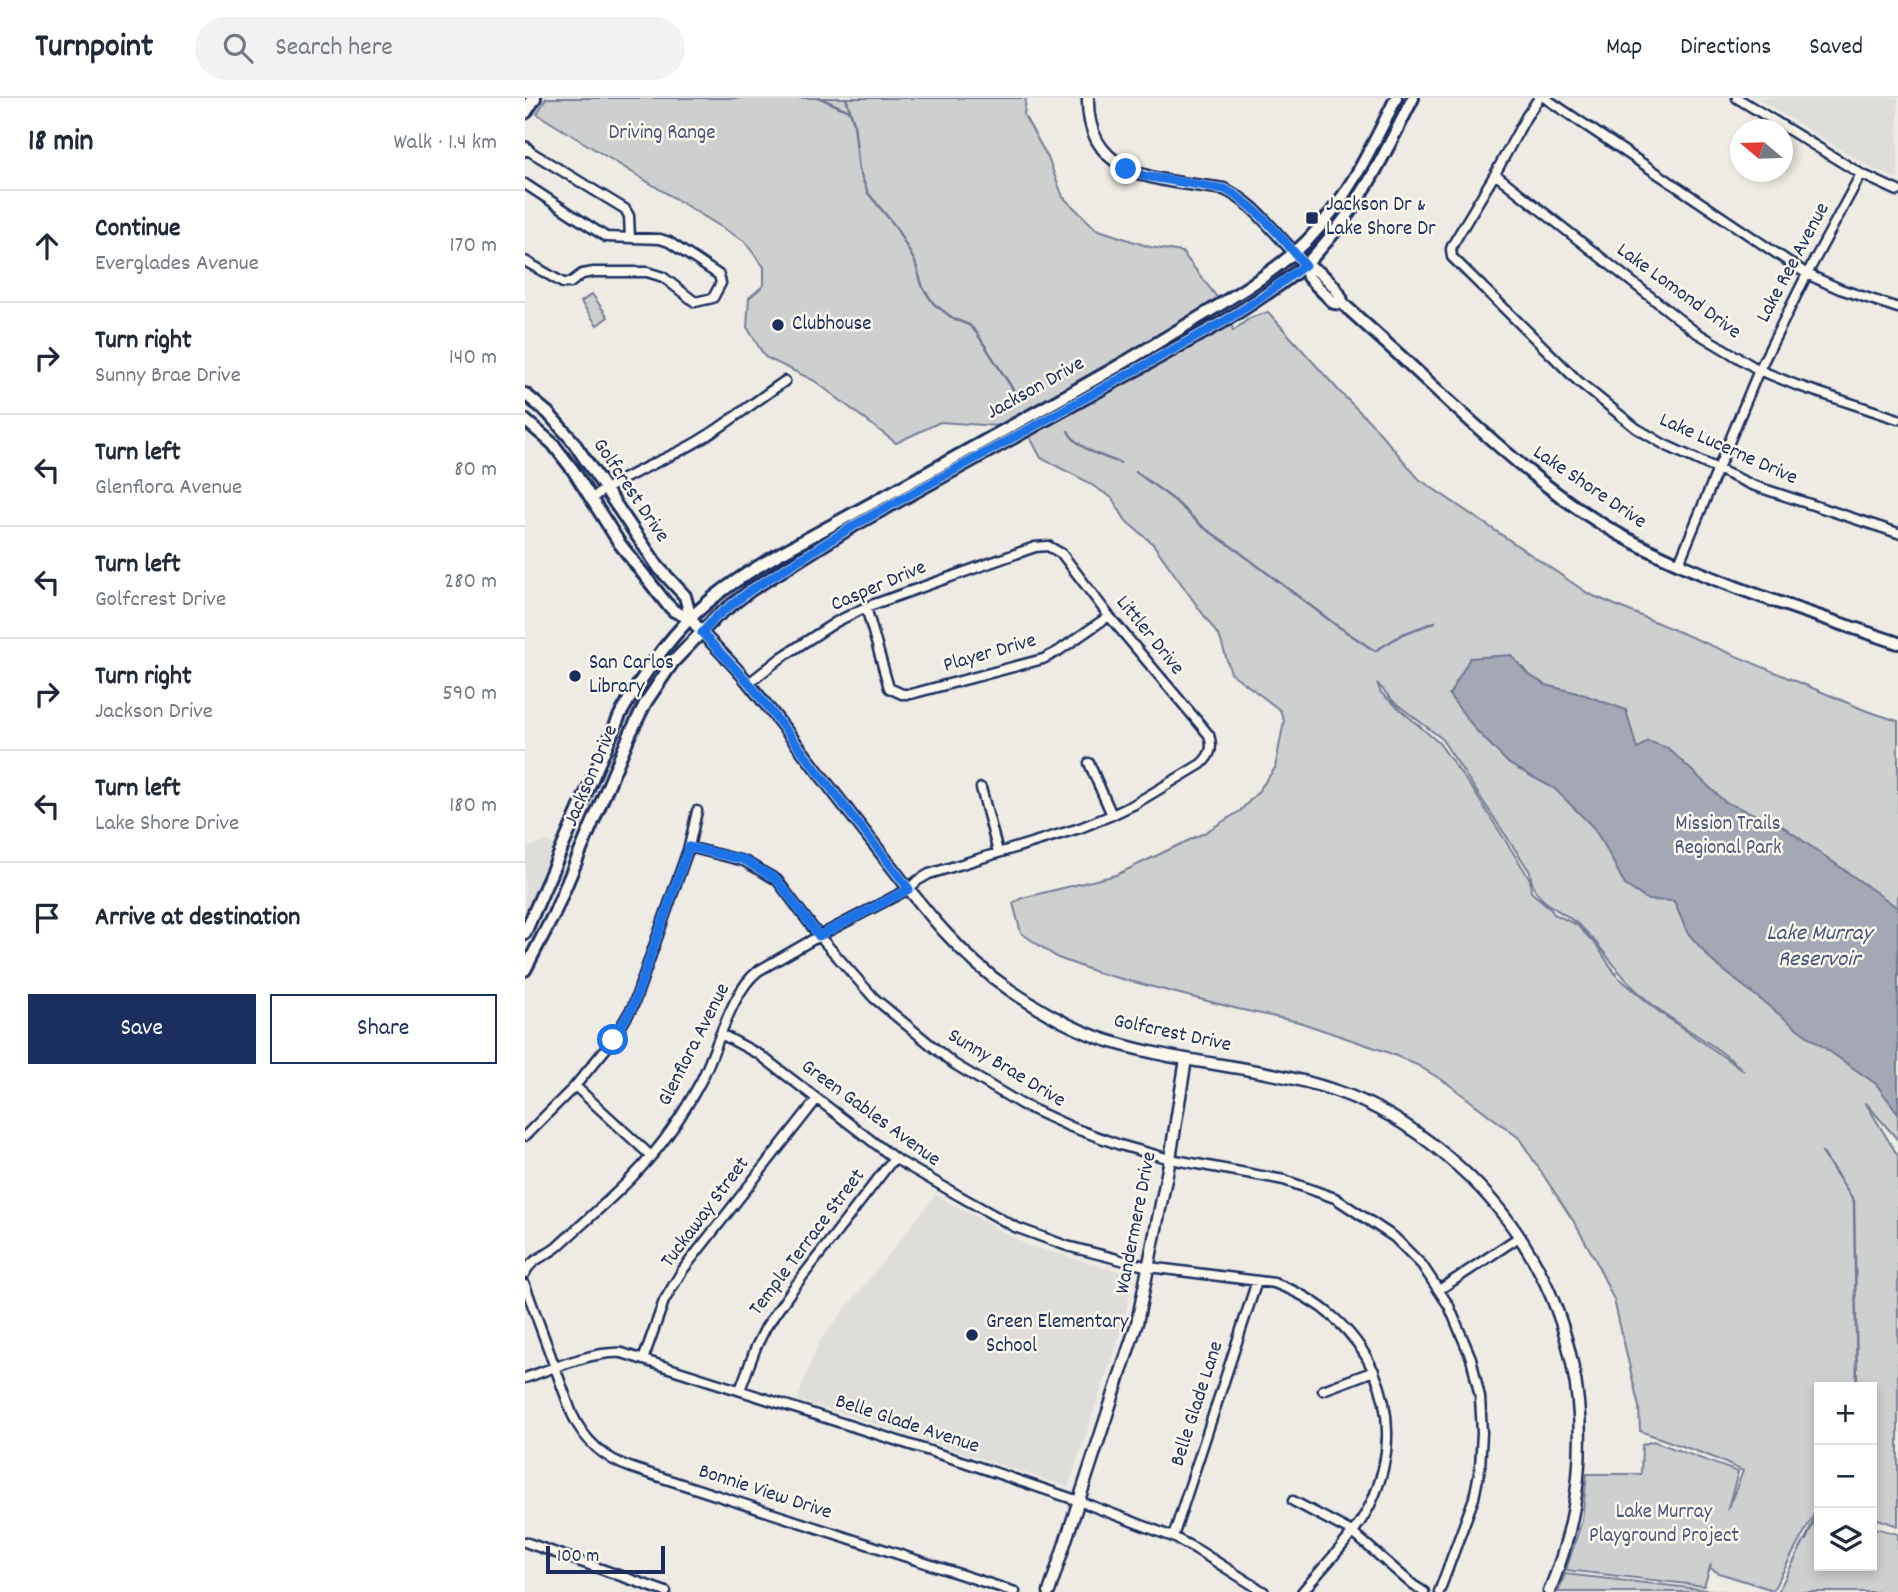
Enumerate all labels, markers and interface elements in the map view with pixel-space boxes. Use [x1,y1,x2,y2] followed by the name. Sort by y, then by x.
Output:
[195,17,685,80] search box
[35,25,153,72] text: Turnpoint
[219,29,257,67] icon: search
[275,30,393,67] text: Search here
[1606,31,1642,65] text: Map
[1680,31,1771,65] text: Directions
[1809,31,1863,65] text: Saved
[609,119,716,149] park label: Driving Range
[1730,119,1793,182] north arrow
[28,122,93,165] text: 18 min
[393,127,497,160] text: Walk · 1.4 km
[1110,153,1141,184] route end
[1326,191,1436,245] place label: Jackson Dr & Lake Shore Dr
[1750,198,1838,328] street label: Lake Ree Avenue
[1304,210,1320,226] marker: Jackson Dr & Lake Shore Dr
[95,211,180,248] text: Continue
[28,227,66,265] icon: ahead
[450,230,497,263] text: 170 m
[1609,236,1747,348] street label: Lake Lomond Drive
[95,248,259,281] text: Everglades Avenue
[792,310,872,340] place label: Clubhouse
[770,317,786,333] marker: Clubhouse
[95,323,192,360] text: Turn right
[28,339,66,377] icon: right
[449,342,497,375] text: 140 m
[982,350,1090,428] street label: Jackson Drive
[95,360,241,393] text: Sunny Brae Drive
[1654,406,1802,494] street label: Lake Lucerne Drive
[584,433,676,549] street label: Golfcrest Drive
[95,435,181,472] text: Turn left
[1526,439,1652,537] street label: Lake Shore Drive
[28,451,66,489] icon: left
[454,454,497,487] text: 80 m
[95,472,242,505] text: Glenflora Avenue
[95,547,181,584] text: Turn left
[827,553,931,621] street label: Casper Drive
[28,563,66,601] icon: left
[444,566,497,599] text: 280 m
[95,584,226,617] text: Golfcrest Drive
[1107,590,1191,682] street label: Littler Drive
[940,626,1040,682] street label: Player Drive
[589,649,674,703] place label: San Carlos Library
[95,659,192,696] text: Turn right
[567,668,583,684] marker: San Carlos Library
[28,675,66,713] icon: right
[442,678,497,711] text: 590 m
[95,696,213,729] text: Jackson Drive
[557,721,627,831] street label: Jackson Drive
[95,771,181,808] text: Turn left
[28,787,66,825] icon: left
[449,790,497,823] text: 180 m
[95,808,239,841] text: Lake Shore Drive
[1675,810,1782,864] park label: Mission Trails Regional Park
[28,899,66,937] icon: arrive
[95,900,300,937] text: Arrive at destination
[1766,918,1875,977] water label: Lake Murray Reservoir
[651,978,739,1112] street label: Glenflora Avenue
[28,994,256,1064] button: Save
[270,994,497,1064] button: Share
[1110,1007,1234,1061] street label: Golfcrest Drive
[941,1022,1071,1116] street label: Sunny Brae Drive
[597,1024,628,1055] route start
[794,1053,946,1175] street label: Green Gables Avenue
[1108,1149,1166,1297] street label: Wandermere Drive
[654,1151,758,1275] street label: Tuckaway Street
[743,1163,874,1323] street label: Temple Terrace Street
[986,1308,1129,1362] place label: Green Elementary School
[964,1327,980,1343] marker: Green Elementary School
[1164,1338,1232,1470] street label: Belle Glade Lane
[1814,1382,1877,1571] map controls
[1814,1382,1877,1445] button: +
[831,1388,983,1462] street label: Belle Glade Avenue
[1814,1445,1877,1508] button: −
[694,1457,836,1529] street label: Bonnie View Drive
[1589,1498,1739,1552] park label: Lake Murray Playground Project
[1814,1508,1877,1571] button: layers
[546,1543,665,1575] scale bar
[557,1544,599,1571] text: 100 m

